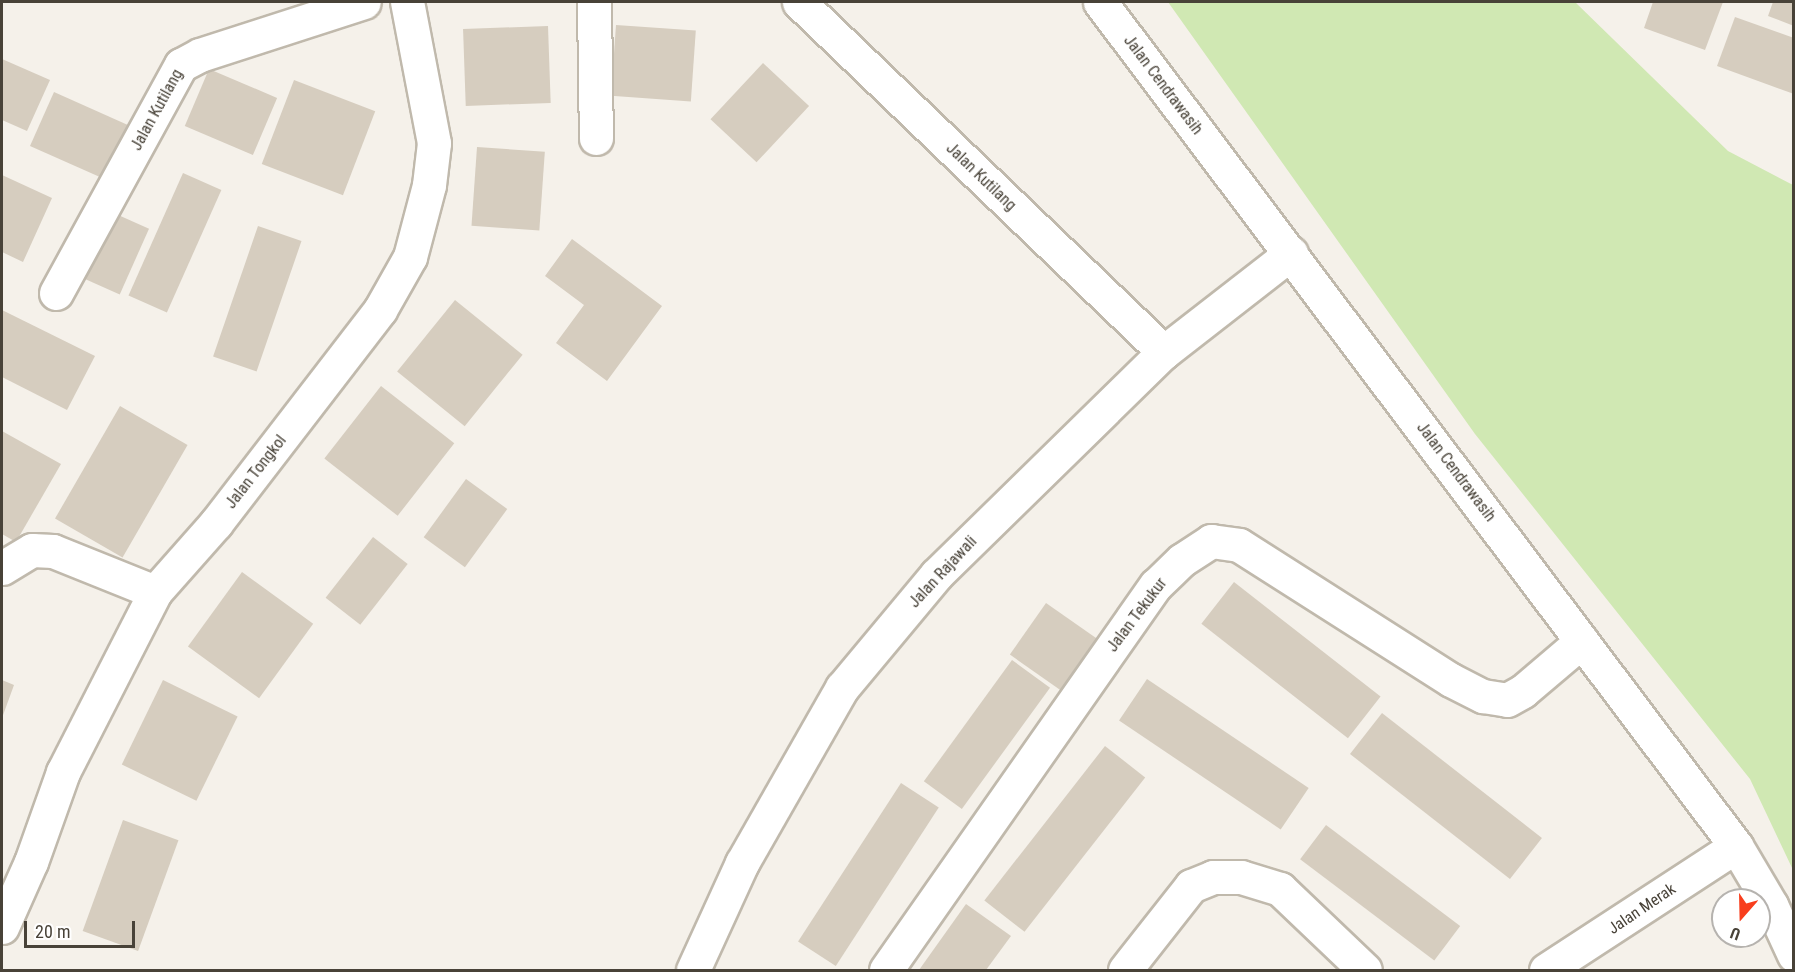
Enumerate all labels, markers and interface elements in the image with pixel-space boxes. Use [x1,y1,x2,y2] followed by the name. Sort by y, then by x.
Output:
[1119,32,1207,138] street label: Jalan Cendrawasih
[127,66,187,154] street label: Jalan Kutilang
[942,139,1020,215] street label: Jalan Kutilang
[1412,419,1500,525] street label: Jalan Cendrawasih
[221,431,291,513] street label: Jalan Tongkol
[905,532,981,612] street label: Jalan Rajawali
[1103,574,1171,656] street label: Jalan Tekukur
[1605,879,1679,939] street label: Jalan Merak
[1711,888,1771,948] north arrow
[27,909,138,947] scale bar
[35,921,70,942] text: 20 m
[1728,923,1743,944] text: U

